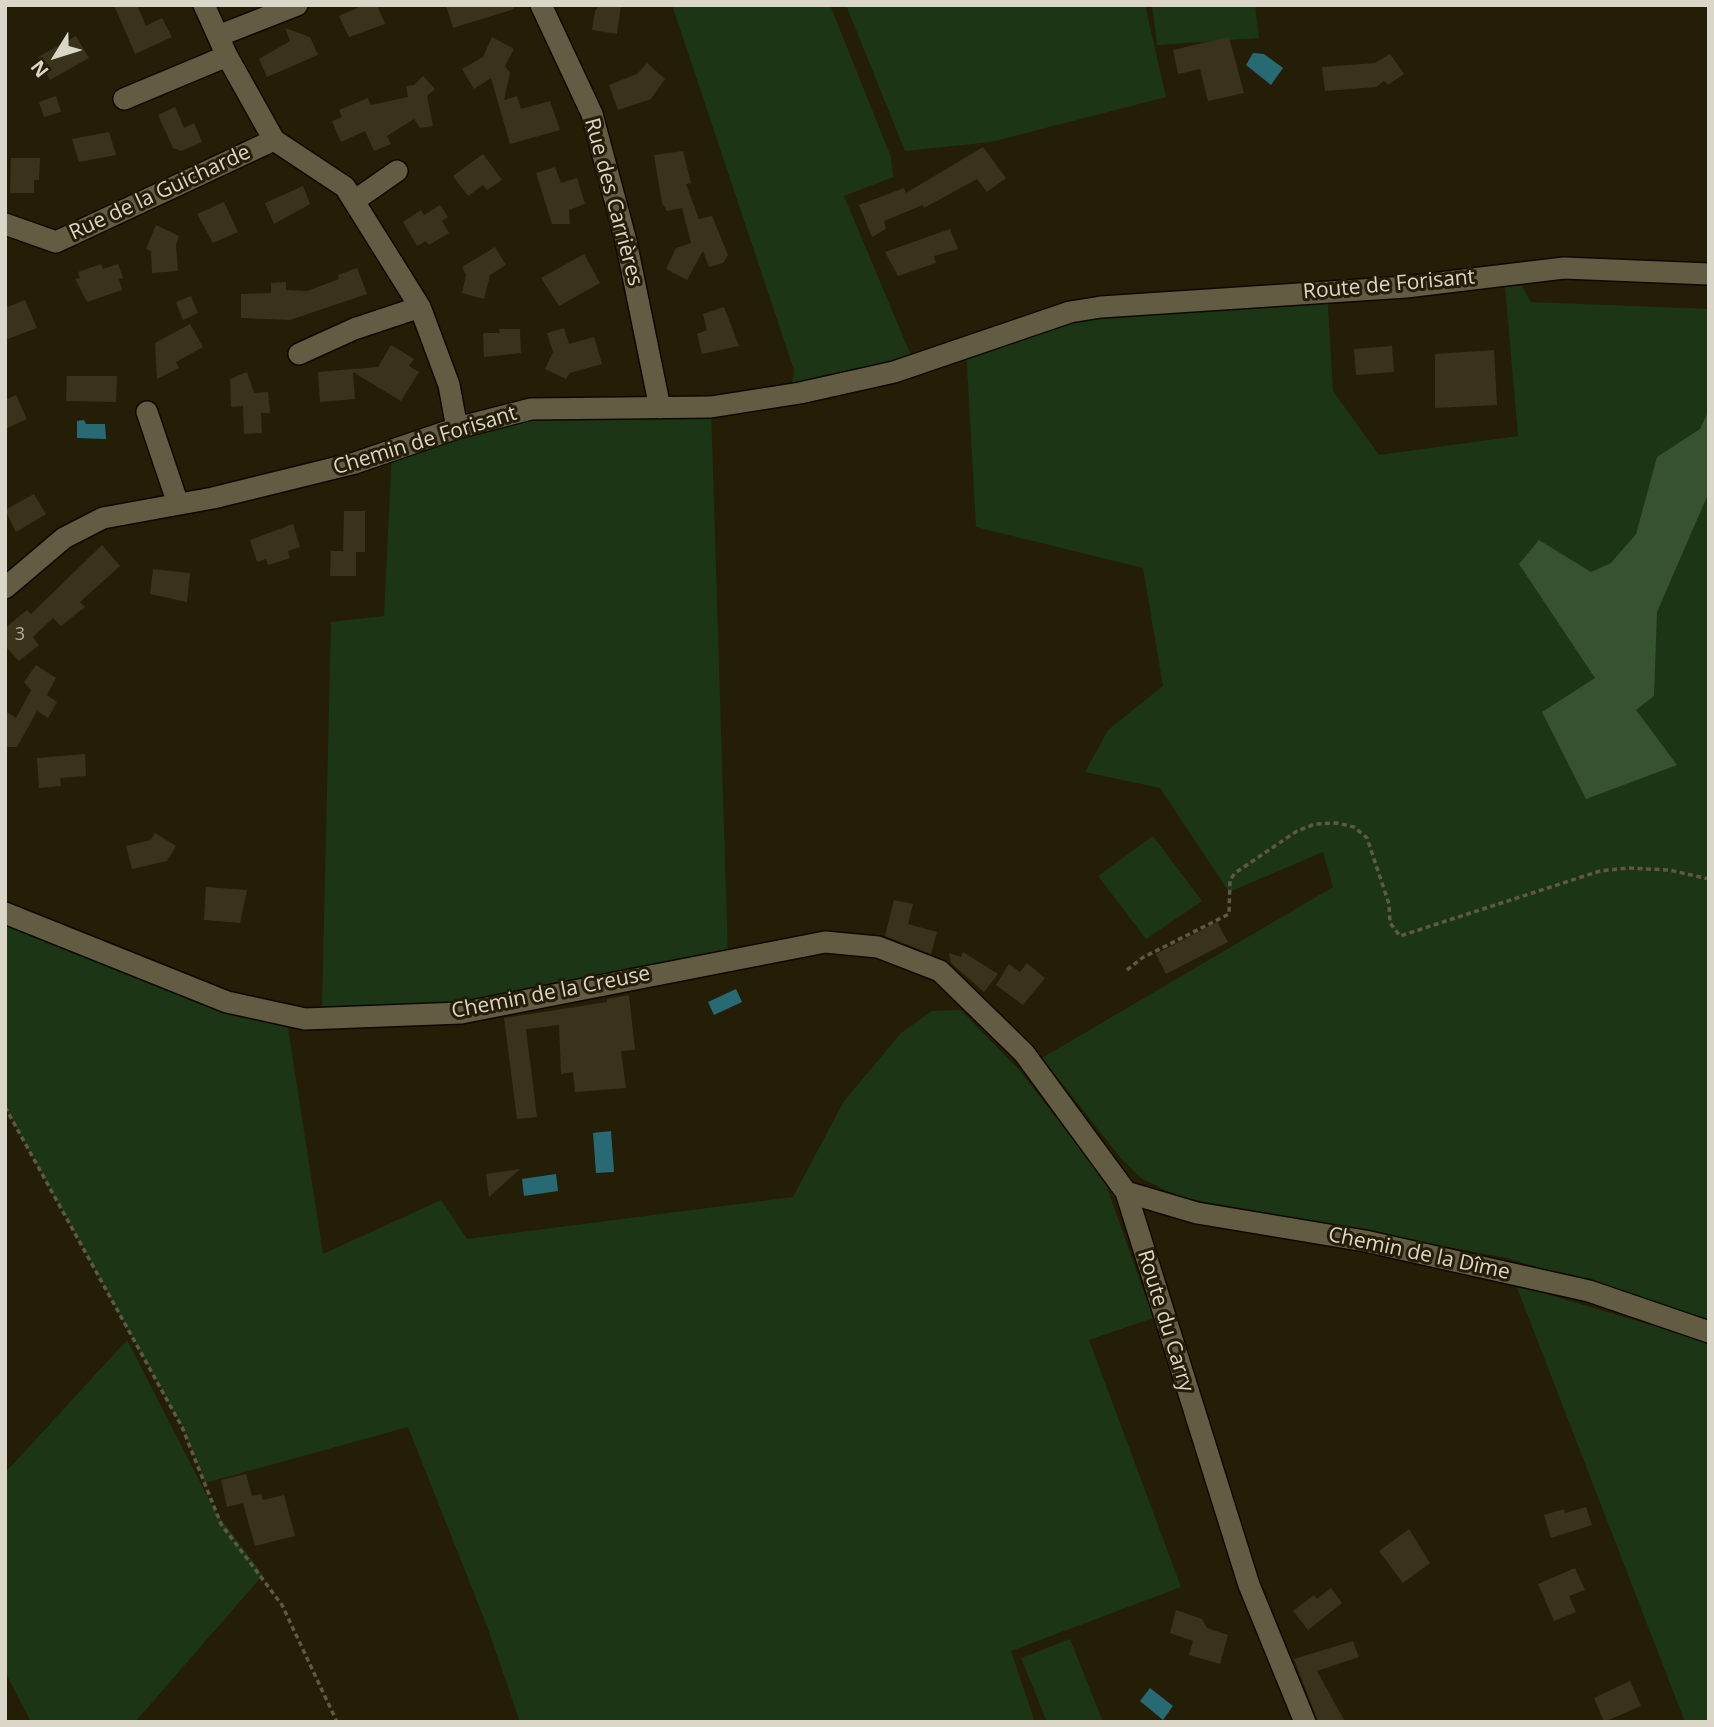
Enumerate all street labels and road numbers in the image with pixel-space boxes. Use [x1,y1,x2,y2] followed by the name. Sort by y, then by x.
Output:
[578,115,648,289] street label: Rue des Carrières
[65,140,255,246] street label: Rue de la Guicharde
[1302,265,1476,305] street label: Route de Forisant
[330,401,520,481] street label: Chemin de Forisant
[450,961,652,1025] street label: Chemin de la Creuse
[1326,1222,1512,1286] street label: Chemin de la Dîme
[1131,1247,1199,1395] street label: Route du Carry

